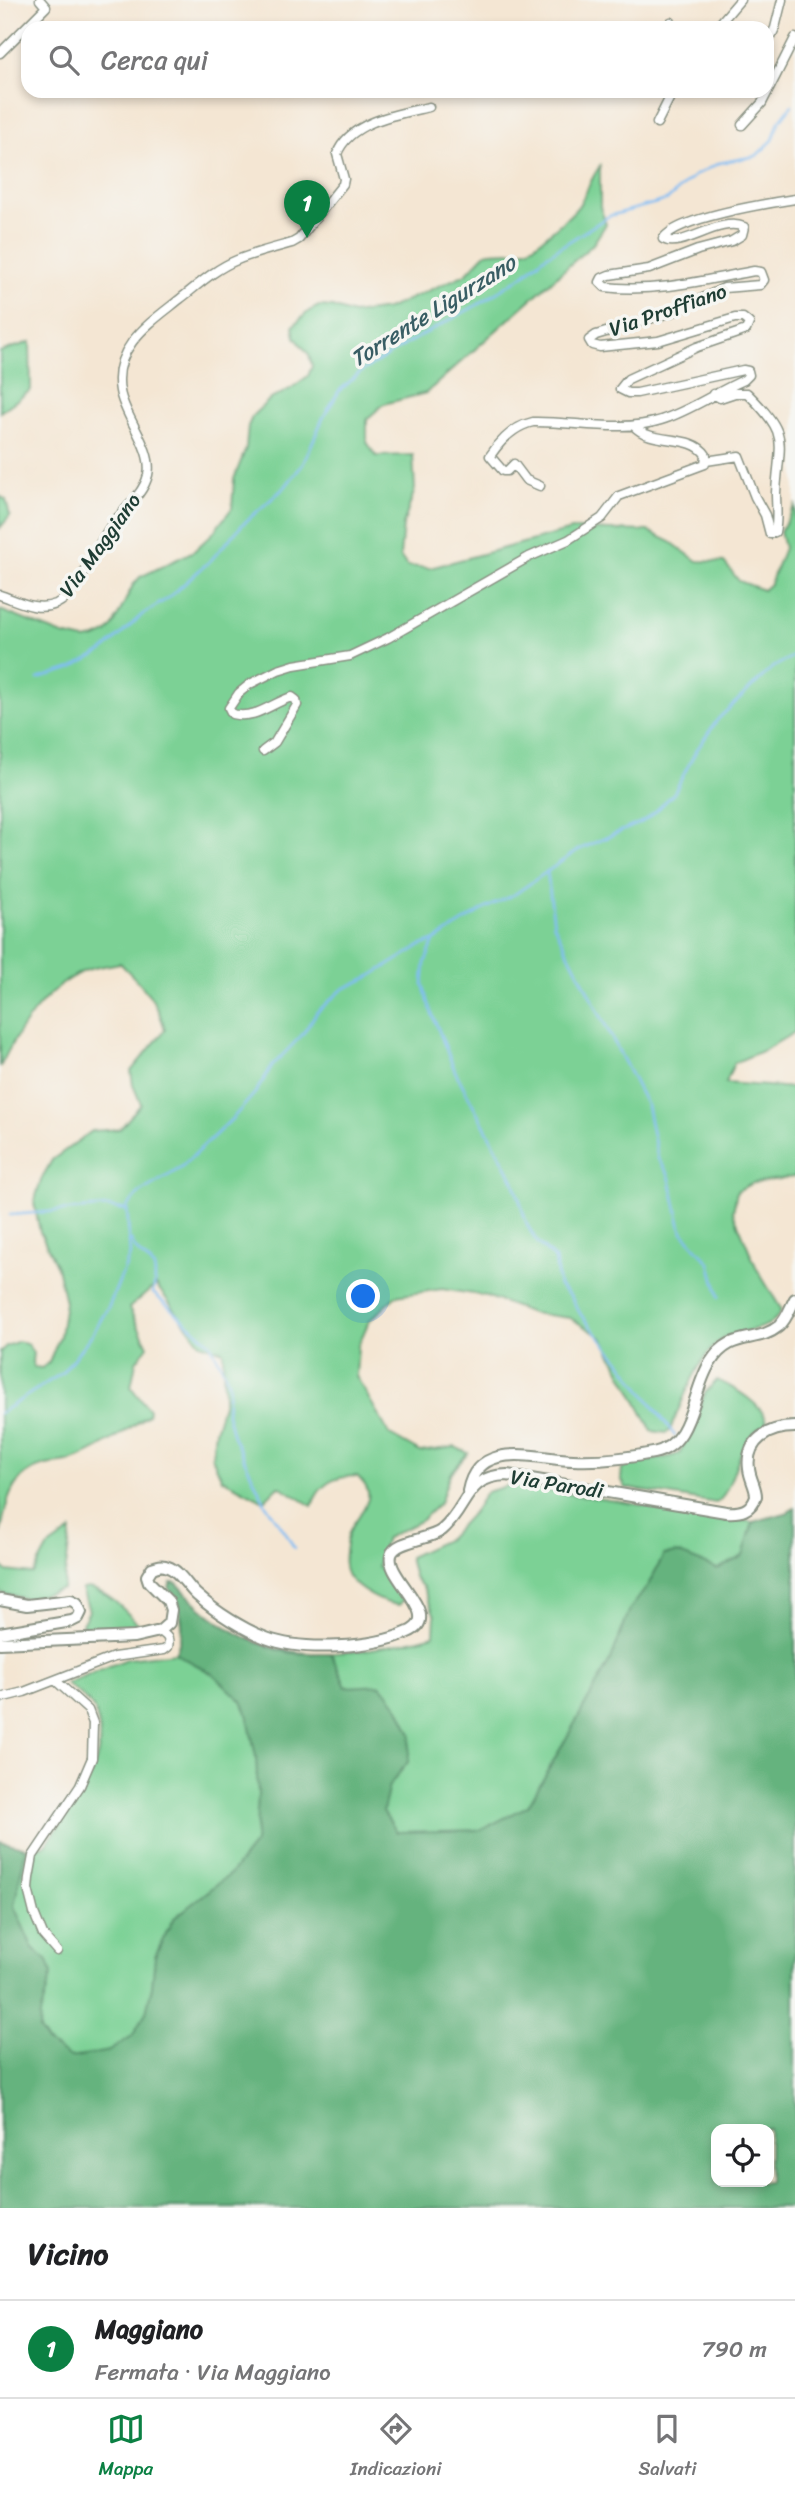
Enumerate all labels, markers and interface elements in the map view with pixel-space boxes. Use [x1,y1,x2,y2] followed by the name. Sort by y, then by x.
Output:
[21,21,774,98] search box
[101,37,208,83] text: Cerca qui
[45,41,83,79] icon: search
[284,180,330,238] pin: 1
[342,242,526,379] water label: Torrente Ligurzano
[604,272,732,348] street label: Via Proffiano
[49,484,151,606] street label: Via Maggiano
[346,1279,380,1313] your location
[508,1458,607,1510] street label: Via Parodi
[711,2124,774,2187] map controls
[711,2124,774,2187] button: locate
[28,2227,108,2281] text: Vicino
[95,2306,203,2352] text: Maggiano
[46,2329,56,2370] text: 1
[702,2329,767,2370] text: 790 m
[95,2352,331,2393] text: Fermata · Via Maggiano
[98,2410,153,2485] tab: Mappa
[350,2410,441,2485] tab: Indicazioni
[638,2410,697,2485] tab: Salvati

